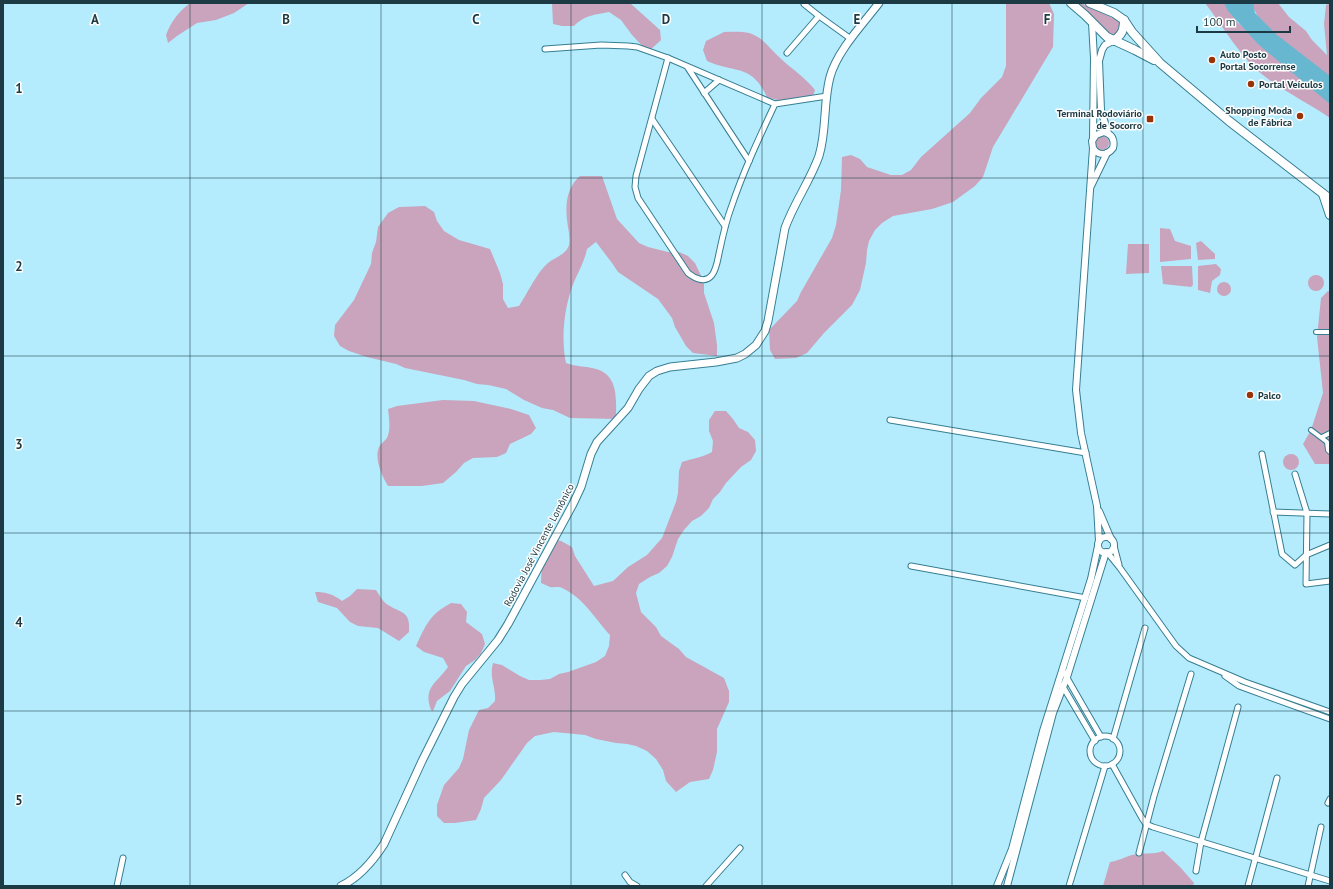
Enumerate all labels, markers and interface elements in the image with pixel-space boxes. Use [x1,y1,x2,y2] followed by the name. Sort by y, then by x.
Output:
[1197,8,1290,34] scale bar
[91,11,99,28] text: A
[282,11,290,28] text: B
[472,11,480,28] text: C
[662,11,670,28] text: D
[854,11,861,28] text: E
[1044,11,1051,28] text: F
[1203,14,1236,29] text: 100 m
[1220,48,1296,73] place label: Auto Posto Portal Socorrense
[1207,55,1217,65] marker: Auto Posto Portal Socorrense
[1259,78,1322,91] place label: Portal Veículos
[1246,79,1256,89] marker: Portal Veículos
[15,80,23,97] text: 1
[1225,104,1292,129] place label: Shopping Moda de Fábrica
[1057,107,1143,132] place label: Terminal Rodoviário de Socorro
[1295,111,1305,121] marker: Shopping Moda de Fábrica
[1145,114,1155,124] marker: Terminal Rodoviário de Socorro
[15,258,23,275] text: 2
[1258,389,1281,402] place label: Palco
[1245,390,1255,400] marker: Palco
[15,436,23,453] text: 3
[501,481,577,609] street label: Rodovia José Vincente Lomônico
[15,614,23,631] text: 4
[15,792,23,809] text: 5

